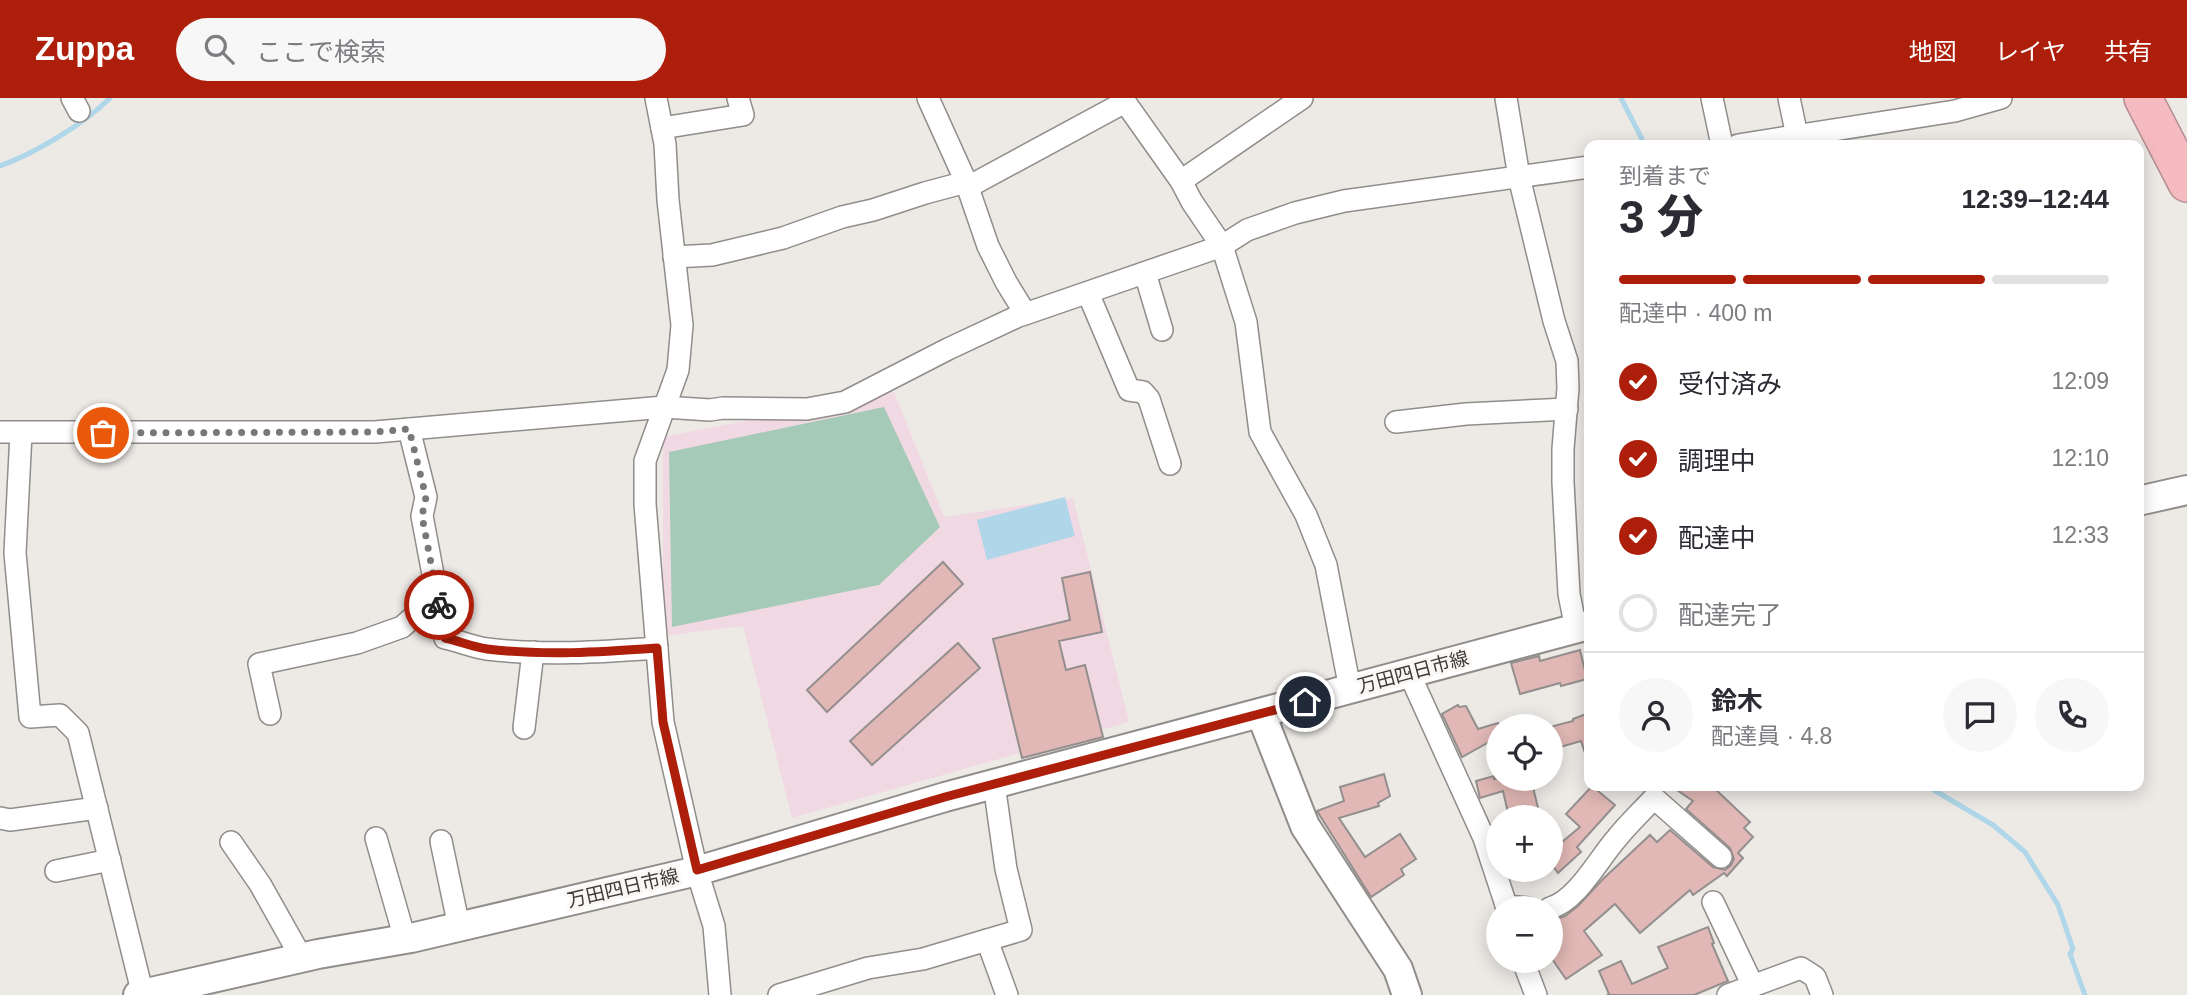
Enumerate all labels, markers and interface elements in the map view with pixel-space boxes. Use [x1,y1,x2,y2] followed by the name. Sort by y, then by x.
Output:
[176,18,666,81] search box
[35,30,134,67] text: Zuppa
[200,30,238,68] icon: search
[256,37,386,67] text: ここで検索
[1909,38,1957,65] text: 地図
[1995,38,2066,65] text: レイヤ
[2104,38,2152,65] text: 共有
[1619,163,1711,189] text: 到着まで
[1962,184,2109,214] text: 12:39–12:44
[1619,191,1703,243] text: 3 分
[1619,300,1772,326] text: 配達中 · 400 m
[1619,363,1657,401] icon: check
[2051,368,2109,394] text: 12:09
[1678,369,1782,399] text: 受付済み
[73,403,133,463] pin
[84,414,122,452] icon: bag
[1619,440,1657,478] icon: check
[2051,445,2109,471] text: 12:10
[1678,446,1756,476] text: 調理中
[1619,517,1657,555] icon: check
[2051,522,2109,548] text: 12:33
[1678,523,1756,553] text: 配達中
[404,570,474,640] courier
[420,586,458,624] icon: bike
[1678,600,1782,630] text: 配達完了
[1355,647,1471,697] street label: 万田四日市線
[1275,672,1335,732] pin
[1619,678,1693,752] button: person
[1943,678,2017,752] button: chat
[2035,678,2109,752] button: phone
[1286,683,1324,721] icon: home
[1711,686,1763,716] text: 鈴木
[1486,714,1563,973] map controls
[1486,714,1563,791] button: locate
[1711,723,1832,749] text: 配達員 · 4.8
[1486,805,1563,882] button: +
[565,865,681,911] street label: 万田四日市線
[1486,896,1563,973] button: −

